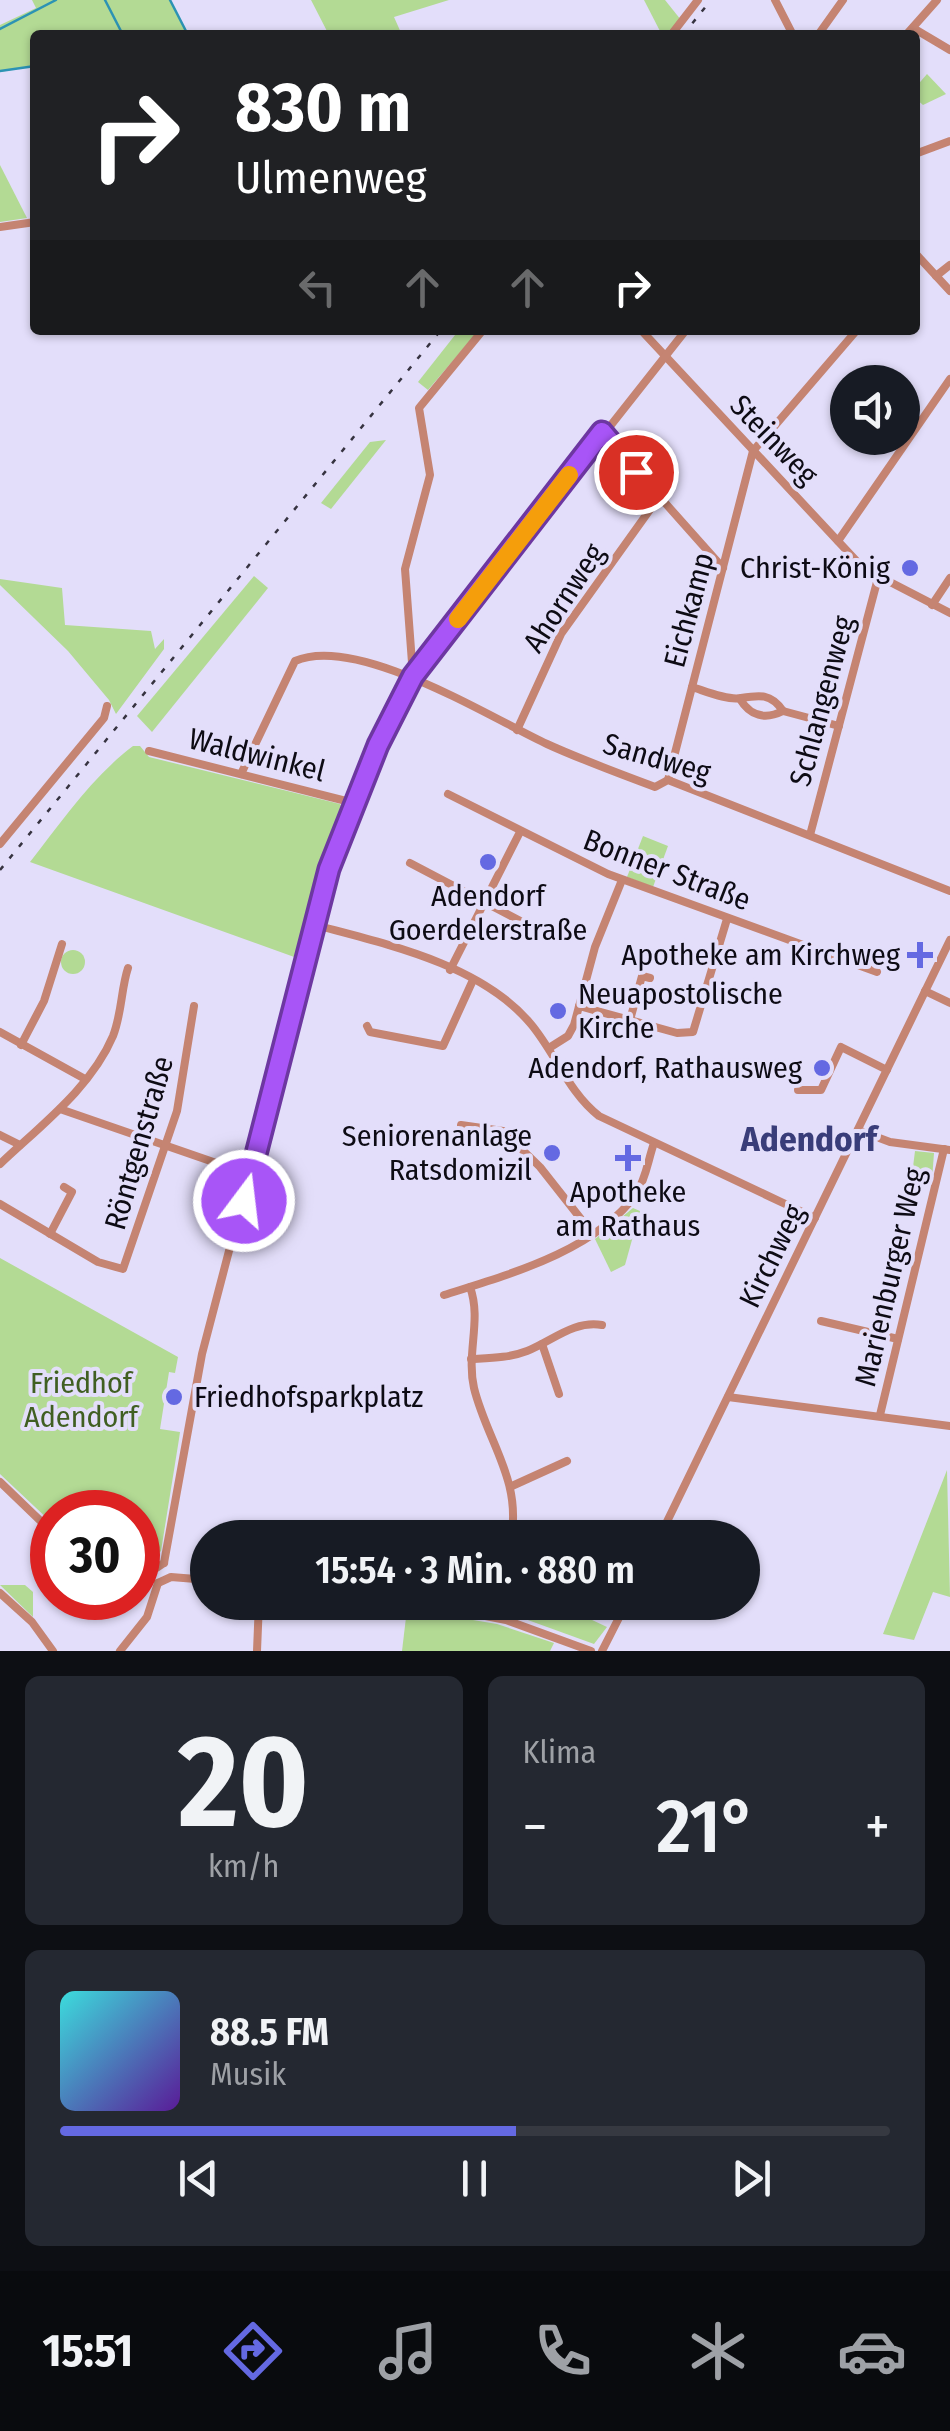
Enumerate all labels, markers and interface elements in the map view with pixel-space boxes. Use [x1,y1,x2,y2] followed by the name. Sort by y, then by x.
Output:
[235,66,411,150] text: 830 m
[70,70,200,200] icon: right
[235,151,427,205] text: Ulmenweg
[290,260,345,315] icon: left
[395,260,450,315] icon: ahead
[500,260,555,315] icon: ahead
[605,260,660,315] icon: right
[830,365,920,455] map controls
[830,365,920,455] button: sound
[722,388,826,493] street label: Steinweg
[594,430,679,515] pin
[609,445,664,500] icon: arrive
[516,536,613,659] street label: Ahornweg
[656,549,722,671] street label: Eichkamp
[740,550,891,586] place label: Christ-König
[899,557,921,579] marker: Christ-König
[782,611,862,790] street label: Schlangenweg
[185,721,329,789] street label: Waldwinkel
[599,726,716,791] street label: Sandweg
[578,822,756,918] street label: Bonner Straße
[477,851,499,873] marker: Adendorf Goerdelerstraße
[389,878,587,948] place label: Adendorf Goerdelerstraße
[621,937,901,973] place label: Apotheke am Kirchweg
[909,944,931,966] marker: Apotheke am Kirchweg
[578,976,783,1046] place label: Neuapostolische Kirche
[547,1000,569,1022] marker: Neuapostolische Kirche
[528,1050,803,1086] place label: Adendorf, Rathausweg
[97,1052,181,1234] street label: Röntgenstraße
[811,1057,833,1079] marker: Adendorf, Rathausweg
[342,1118,532,1188] place label: Seniorenanlage Ratsdomizil
[740,1118,880,1160] district label: Adendorf
[541,1142,563,1164] marker: Seniorenanlage Ratsdomizil
[617,1147,639,1169] marker: Apotheke am Rathaus
[192,1149,296,1253] position arrow
[847,1163,933,1390] street label: Marienburger Weg
[556,1174,700,1244] place label: Apotheke am Rathaus
[732,1198,813,1313] street label: Kirchweg
[24,1365,140,1435] park label: Friedhof Adendorf
[194,1379,424,1415] place label: Friedhofsparkplatz
[163,1386,185,1408] marker: Friedhofsparkplatz
[30,1490,160,1620] speed limit sign: 30
[315,1547,635,1593] text: 15:54 · 3 Min. · 880 m
[178,1704,309,1860] text: 20
[523,1733,596,1771] text: Klima
[656,1782,756,1872] text: 21°
[523,1794,547,1860] text: −
[865,1794,890,1860] text: +
[208,1847,279,1885] text: km/h
[210,2009,329,2055] text: 88.5 FM
[210,2055,286,2093] text: Musik
[171,2151,226,2206] icon: previous
[447,2151,502,2206] icon: pause
[724,2151,779,2206] icon: next
[218,2316,288,2386] icon: directions
[373,2316,443,2386] icon: music
[528,2316,598,2386] icon: phone
[683,2316,753,2386] icon: climate
[837,2316,907,2386] icon: car
[42,2324,133,2378] text: 15:51

